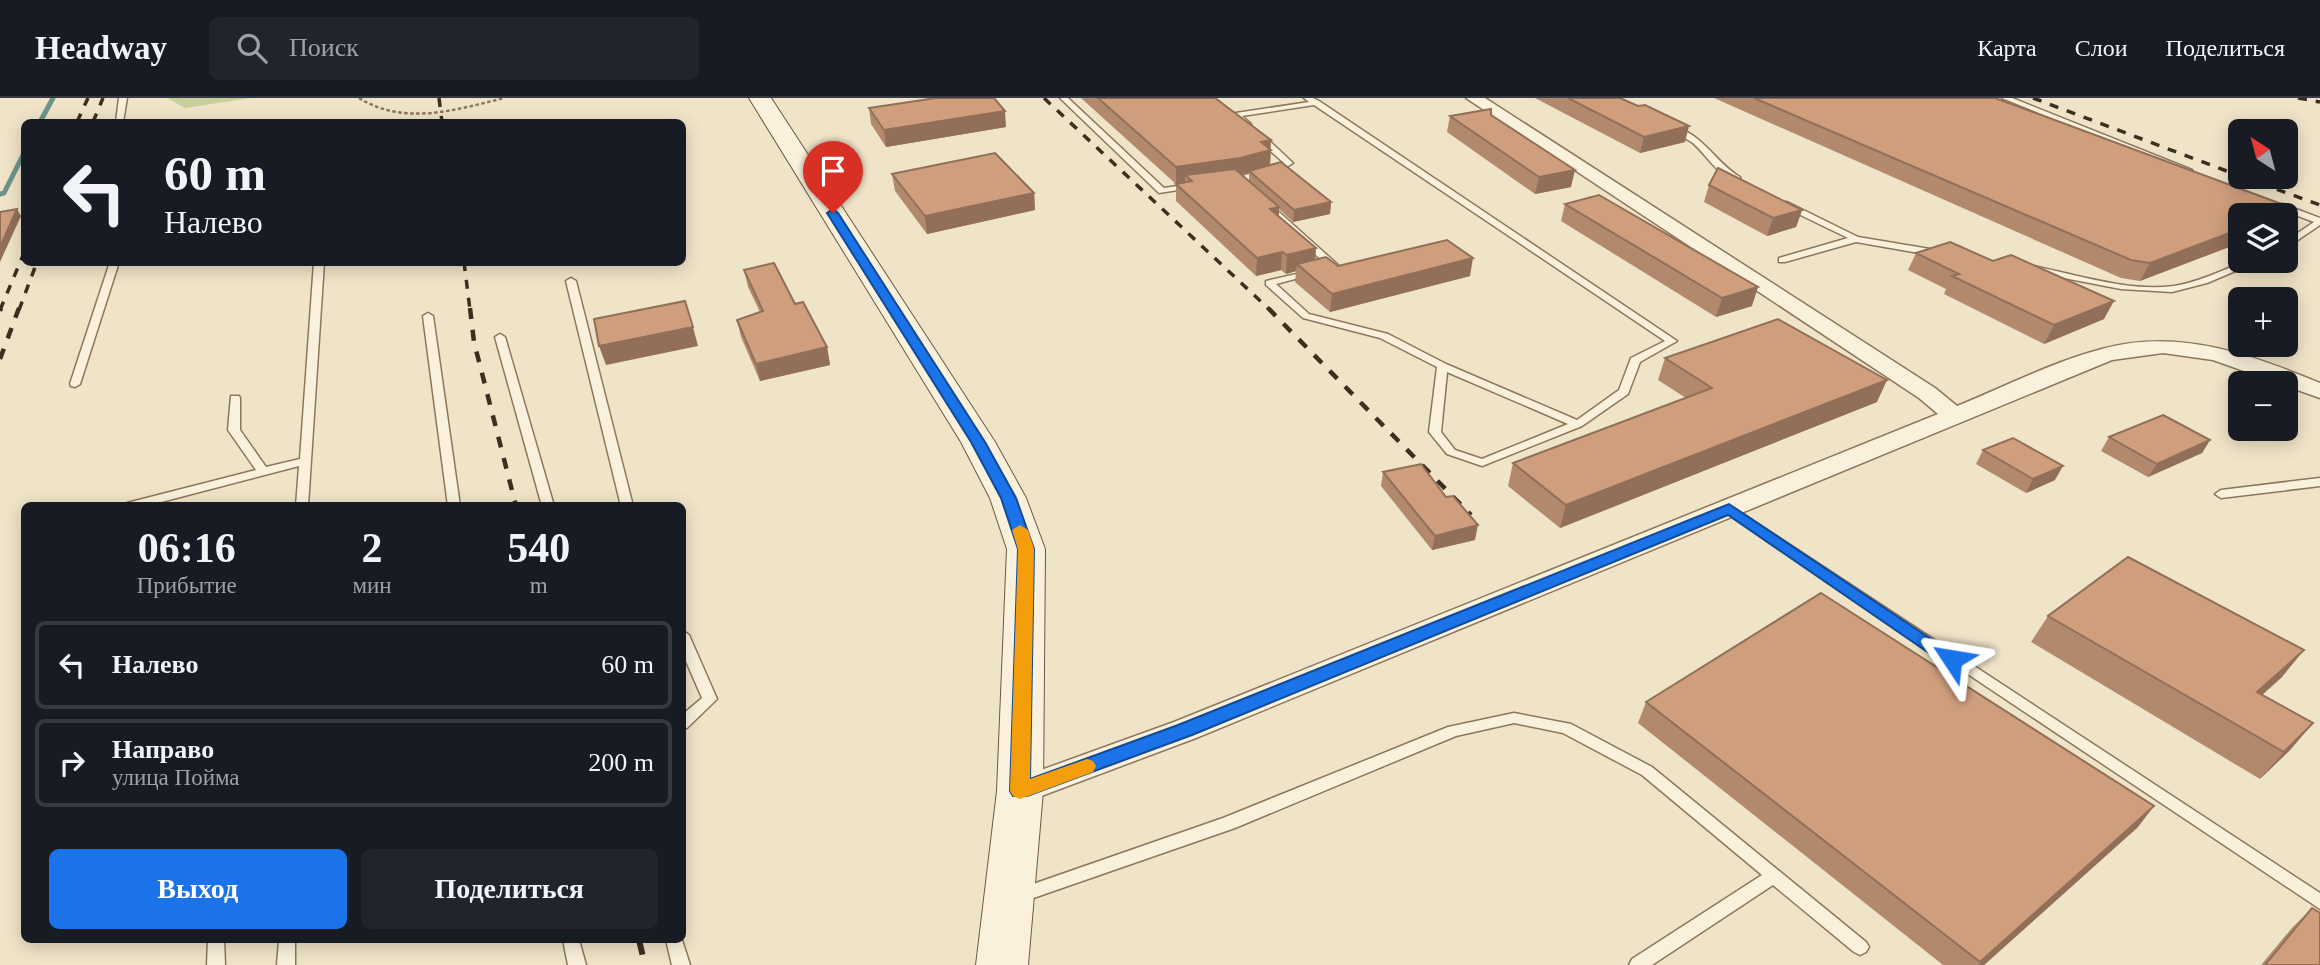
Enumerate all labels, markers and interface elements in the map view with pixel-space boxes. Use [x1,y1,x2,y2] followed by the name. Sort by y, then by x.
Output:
[209,17,699,80] search box
[233,29,271,67] icon: search
[35,30,167,66] text: Headway
[289,33,359,62] text: Поиск
[1977,35,2037,61] text: Карта
[2075,35,2128,61] text: Слои
[2166,35,2285,61] text: Поделиться
[2228,119,2298,189] north arrow
[2228,119,2298,441] map controls
[803,141,863,213] pin
[164,146,266,201] text: 60 m
[49,147,140,238] icon: left
[814,152,852,190] icon: arrive
[2228,203,2298,273] button: layers
[164,204,263,240] text: Налево
[2228,287,2298,357] button: +
[2228,371,2298,441] button: −
[138,525,236,571] text: 06:16
[362,525,383,571] text: 2
[507,525,570,571] text: 540
[137,573,237,598] text: Прибытие
[352,573,392,598] text: мин
[530,573,548,598] text: m
[1915,622,1989,696] position arrow
[53,646,91,684] icon: left
[112,650,198,679] text: Налево
[601,650,654,679] text: 60 m
[112,735,214,764] text: Направо
[53,744,91,782] icon: right
[588,748,654,777] text: 200 m
[112,765,240,790] text: улица Пойма
[49,849,347,929] button: Выход
[361,849,658,929] button: Поделиться

